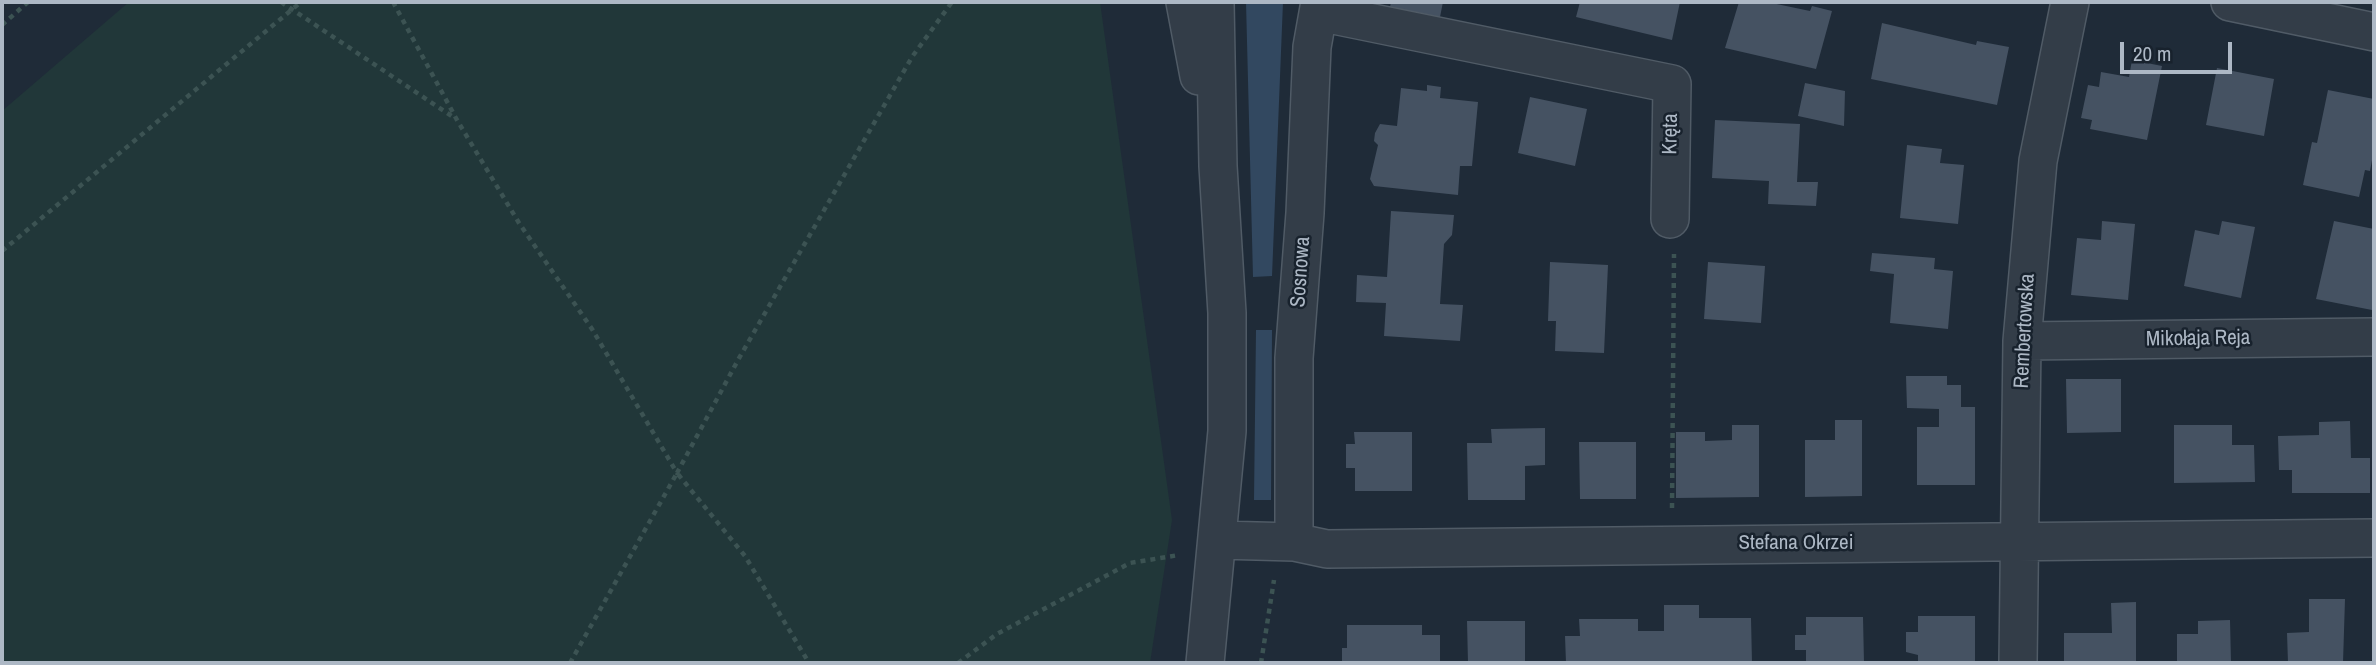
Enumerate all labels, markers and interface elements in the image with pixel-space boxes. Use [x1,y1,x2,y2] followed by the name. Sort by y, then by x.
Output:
[2124,28,2236,72] scale bar
[2133,39,2171,68] text: 20 m
[1658,113,1684,155] street label: Kręta
[1286,236,1316,308] street label: Sosnowa
[2009,273,2041,389] street label: Rembertowska
[2146,325,2250,353] street label: Mikołaja Reja
[1739,530,1853,556] street label: Stefana Okrzei

